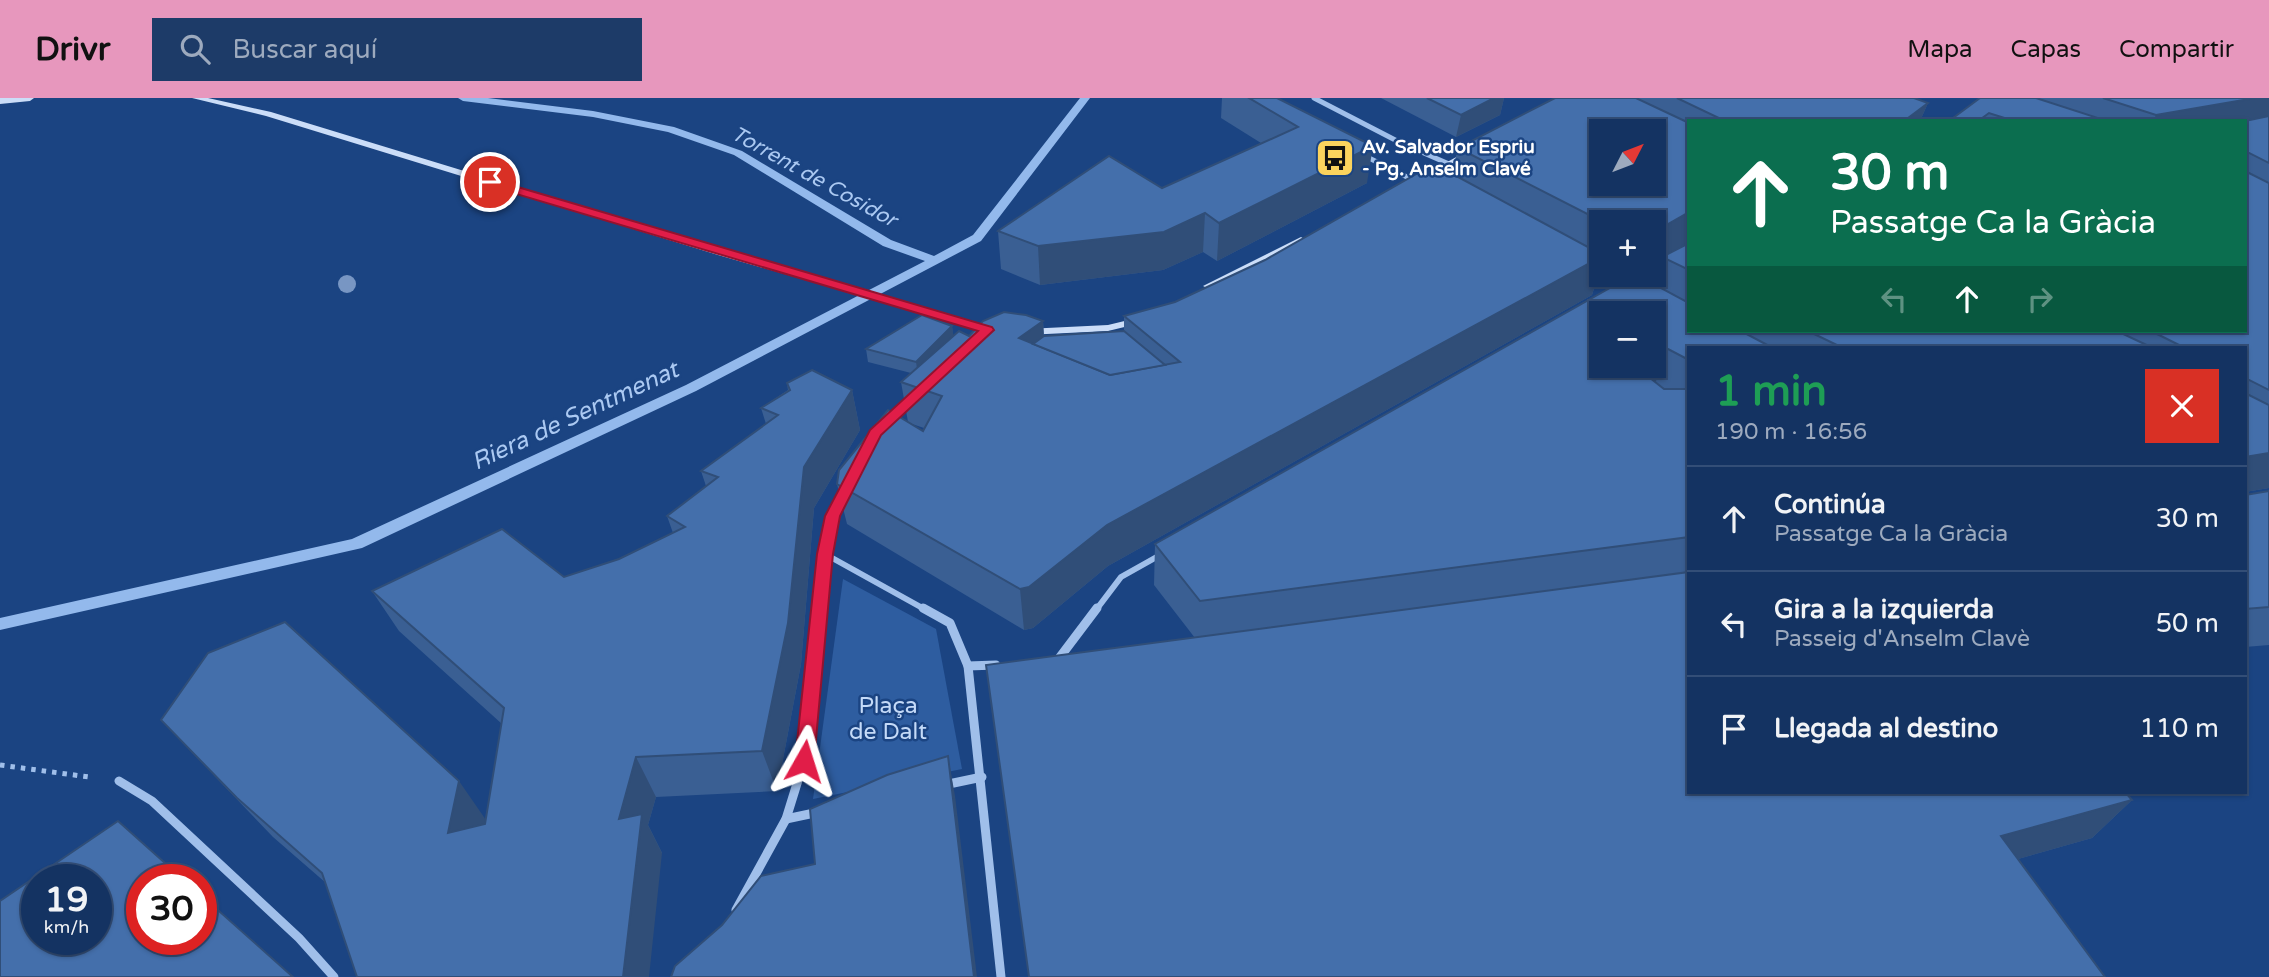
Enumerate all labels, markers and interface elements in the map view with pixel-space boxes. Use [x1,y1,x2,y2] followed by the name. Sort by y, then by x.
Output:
[152,18,642,81] search box
[35,30,110,69] text: Drivr
[176,30,214,68] icon: search
[232,34,377,65] text: Buscar aquí
[1907,35,1973,64] text: Mapa
[2011,35,2081,64] text: Capas
[2119,35,2234,64] text: Compartir
[1589,119,1666,196] north arrow
[1589,119,1666,378] map controls
[727,121,903,234] water label: Torrent de Cosidor
[1362,136,1535,181] place label: Av. Salvador Espriu - Pg. Anselm Clavé
[1314,137,1356,179] bus stop icon: Av. Salvador Espriu - Pg. Anselm Clavé
[1830,144,1949,203] text: 30 m
[1715,147,1806,238] icon: ahead
[460,152,520,212] pin
[471,163,509,201] icon: arrive
[1830,204,2156,242] text: Passatge Ca la Gràcia
[1589,210,1666,287] button: +
[1875,280,1913,318] icon: left
[1948,280,1986,318] icon: ahead
[2021,280,2059,318] icon: right
[1589,301,1666,378] button: −
[467,354,686,477] water label: Riera de Sentmenat
[1715,366,1827,417] text: 1 min
[2145,369,2219,443] button: close
[1715,418,1867,446] text: 190 m · 16:56
[1774,489,1886,520] text: Continúa
[1715,500,1753,538] icon: ahead
[2156,503,2219,534] text: 30 m
[1774,520,2008,548] text: Passatge Ca la Gràcia
[1774,594,1994,625] text: Gira a la izquierda
[1715,605,1753,643] icon: left
[2156,608,2219,639] text: 50 m
[1774,625,2030,653] text: Passeig d'Anselm Clavè
[849,692,927,746] park label: Plaça de Dalt
[1715,710,1753,748] icon: arrive
[1774,713,1998,744] text: Llegada al destino
[2139,713,2219,744] text: 110 m
[767,724,841,798] position arrow
[126,864,217,955] speed limit sign: 30
[45,879,88,921] text: 19
[44,916,89,938] text: km/h

